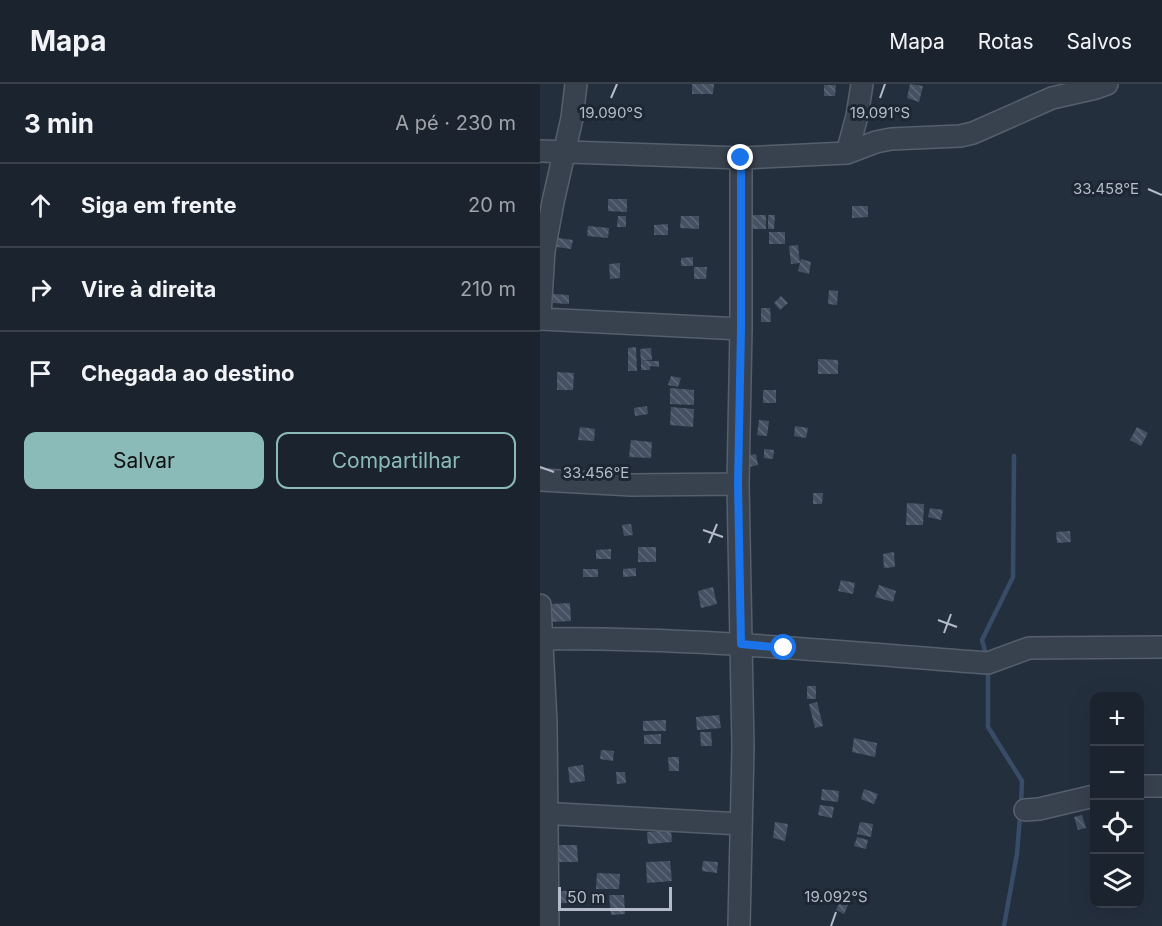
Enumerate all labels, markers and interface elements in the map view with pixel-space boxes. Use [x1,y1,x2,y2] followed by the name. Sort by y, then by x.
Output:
[30,24,107,58] text: Mapa
[889,29,945,54] text: Mapa
[978,29,1033,54] text: Rotas
[1066,29,1132,54] text: Salvos
[579,103,643,122] text: 19.090°S
[850,103,910,122] text: 19.091°S
[24,108,94,139] text: 3 min
[395,111,516,135] text: A pé · 230 m
[727,144,753,170] route end
[1073,179,1139,198] text: 33.458°E
[24,189,57,222] icon: ahead
[81,192,237,218] text: Siga em frente
[468,193,516,217] text: 20 m
[24,273,57,306] icon: right
[81,276,216,302] text: Vire à direita
[460,277,516,301] text: 210 m
[24,357,57,390] icon: arrive
[81,360,295,386] text: Chegada ao destino
[24,432,264,489] button: Salvar
[276,432,516,489] button: Compartilhar
[563,463,629,482] text: 33.456°E
[770,634,796,660] route start
[1090,692,1144,908] map controls
[1090,692,1144,746] button: +
[1090,746,1144,800] button: −
[1090,800,1144,854] button: locate
[1090,854,1144,908] button: layers
[558,884,672,912] scale bar
[567,887,605,907] text: 50 m
[804,887,868,906] text: 19.092°S

